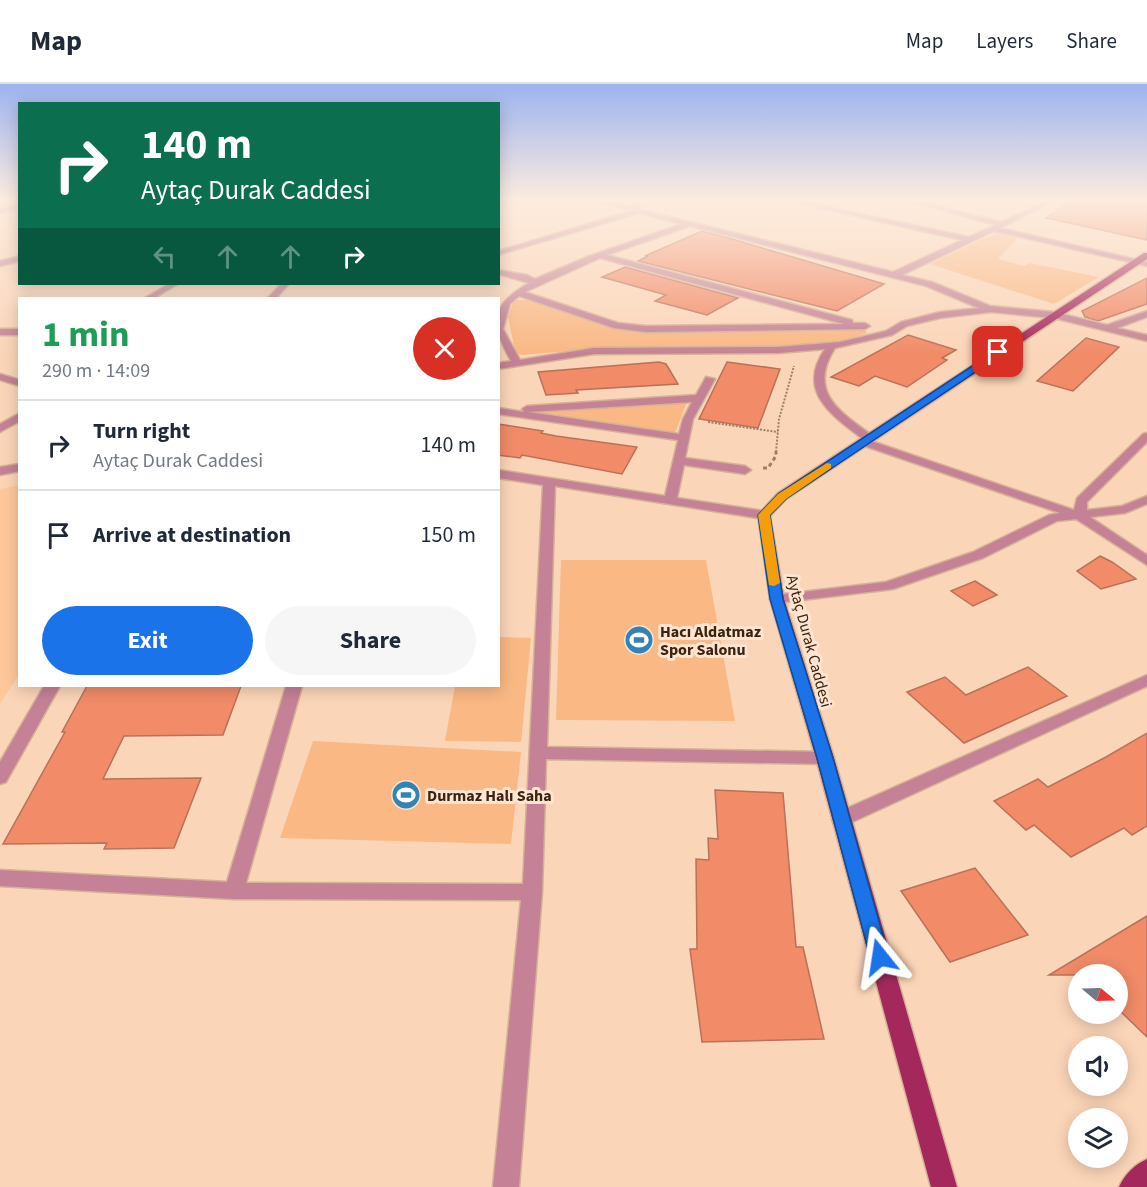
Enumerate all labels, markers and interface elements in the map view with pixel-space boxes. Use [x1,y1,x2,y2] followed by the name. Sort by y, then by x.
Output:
[30,21,82,61] text: Map
[906,26,943,56] text: Map
[976,26,1033,56] text: Layers
[1066,26,1117,56] text: Share
[141,115,252,175] text: 140 m
[42,126,120,204] icon: right
[141,171,371,210] text: Aytaç Durak Caddesi
[148,240,181,273] icon: left
[211,240,244,273] icon: ahead
[274,240,307,273] icon: ahead
[337,240,370,273] icon: right
[42,309,130,360] text: 1 min
[413,317,476,380] button: close
[972,326,1023,377] pin
[981,335,1014,368] icon: arrive
[42,357,150,385] text: 290 m · 14:09
[93,415,190,447] text: Turn right
[42,429,75,462] icon: right
[421,429,476,461] text: 140 m
[93,447,263,475] text: Aytaç Durak Caddesi
[42,519,75,552] icon: arrive
[93,519,291,551] text: Arrive at destination
[421,519,476,551] text: 150 m
[781,573,837,710] street label: Aytaç Durak Caddesi
[42,606,253,675] button: Exit
[265,606,476,675] button: Share
[660,621,761,661] place label: Hacı Aldatmaz Spor Salonu
[623,624,655,656] sports icon: Hacı Aldatmaz Spor Salonu
[390,779,422,811] sports icon: Durmaz Halı Saha
[427,785,552,807] place label: Durmaz Halı Saha
[848,925,912,989] position arrow
[1068,964,1128,1024] north arrow
[1068,964,1128,1168] map controls
[1068,1036,1128,1096] button: sound
[1068,1108,1128,1168] button: layers

